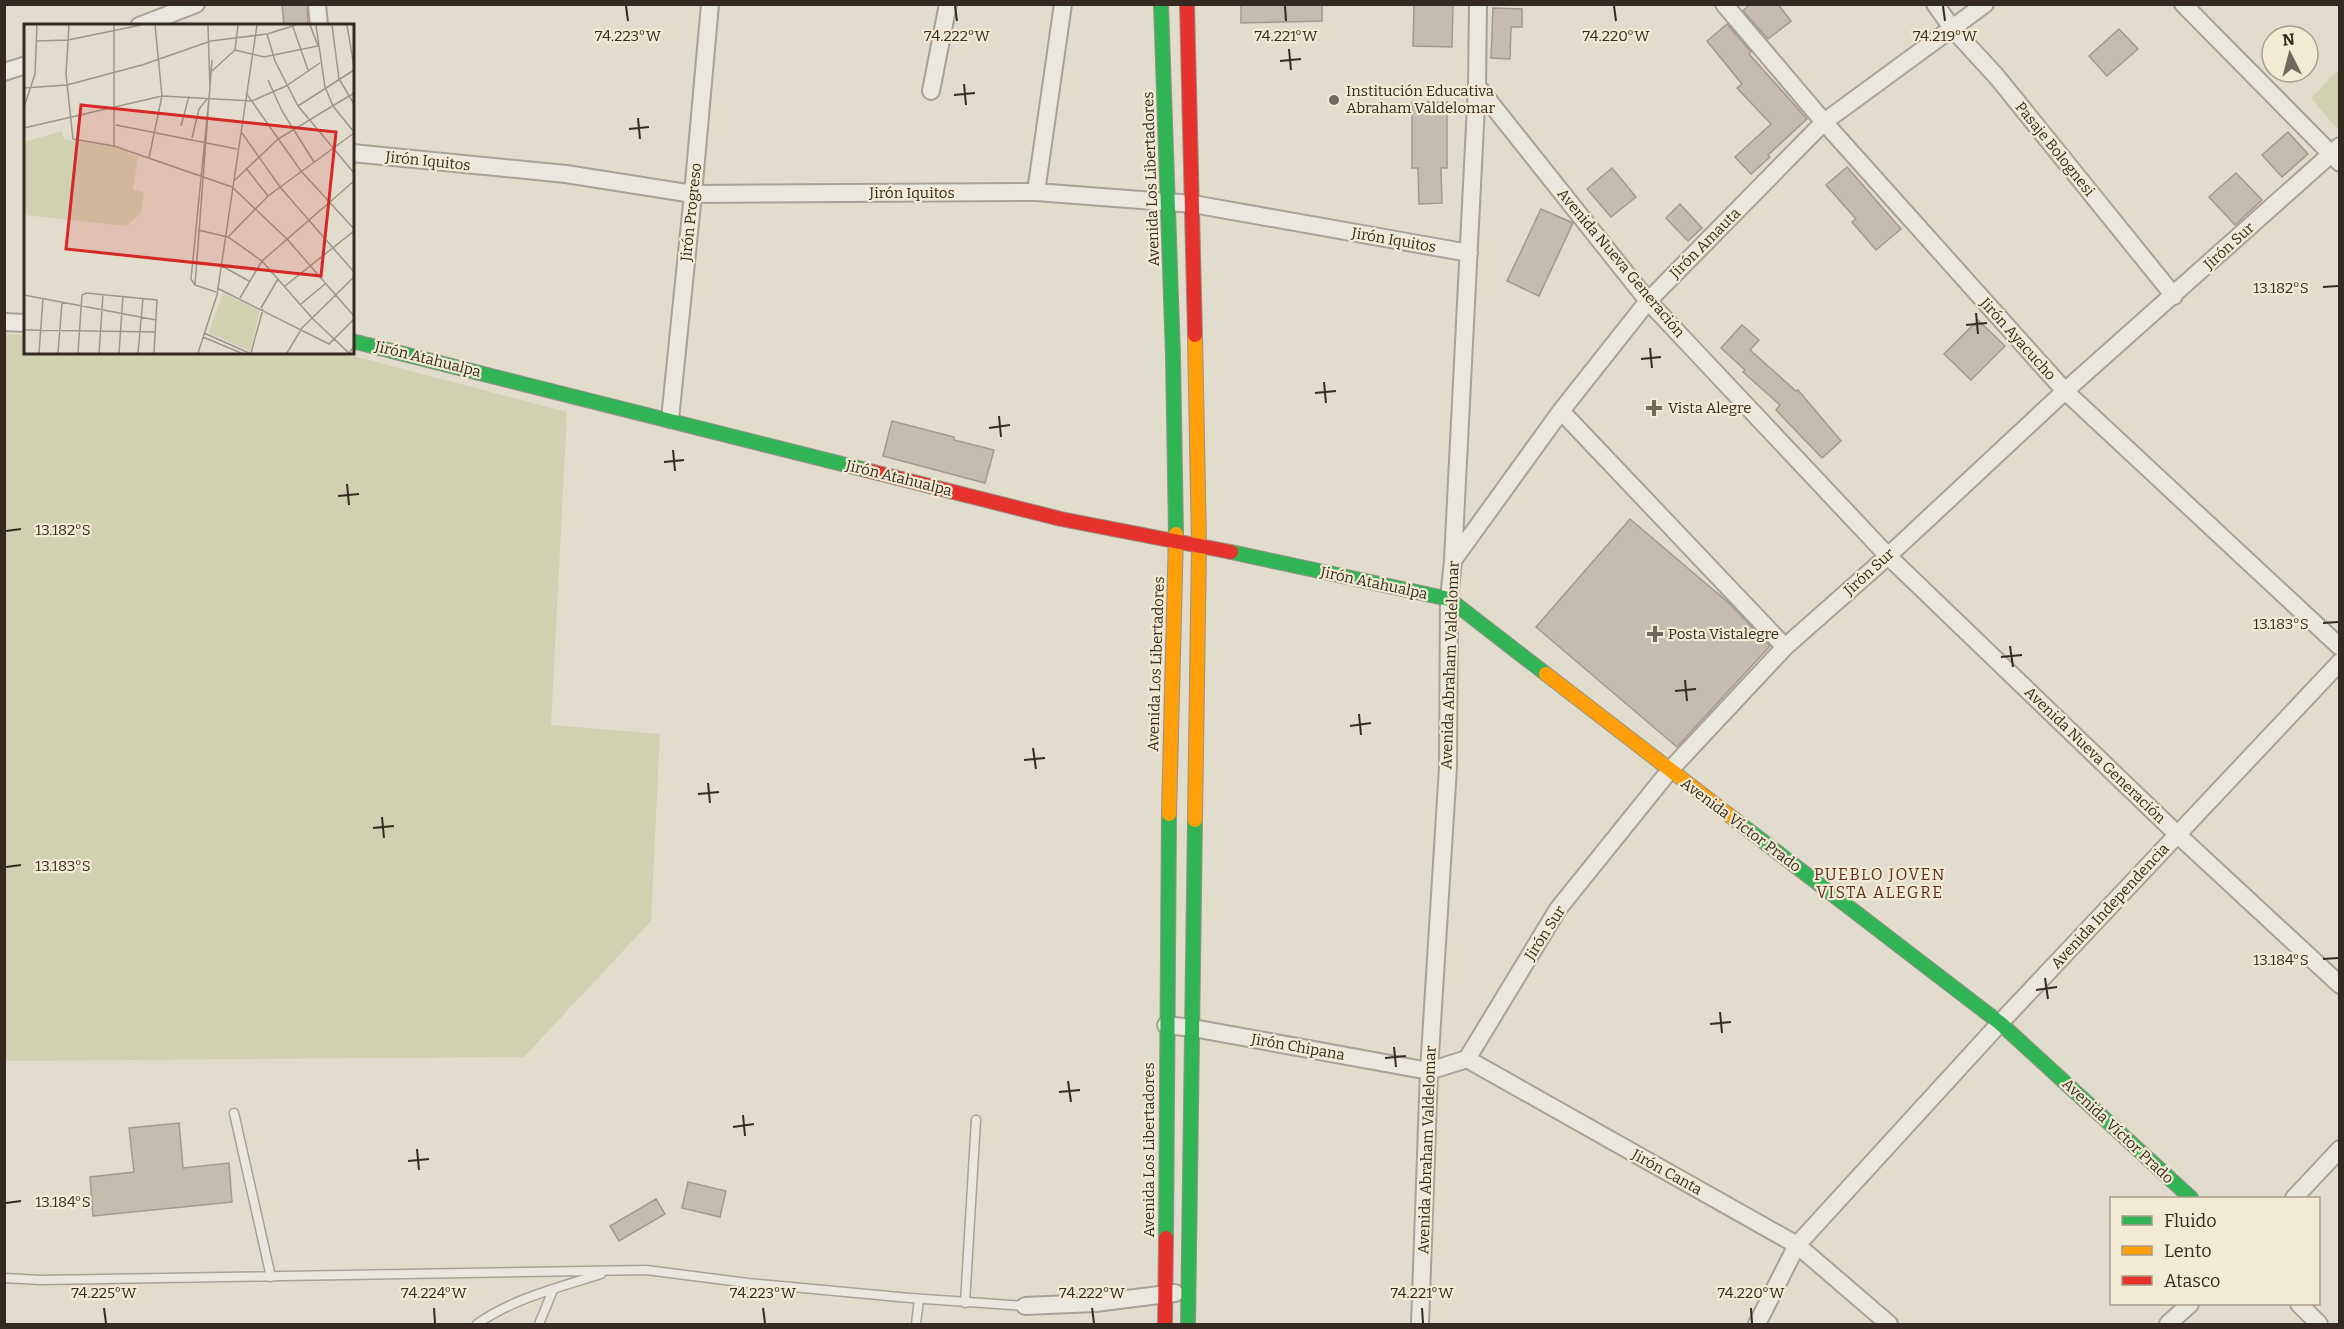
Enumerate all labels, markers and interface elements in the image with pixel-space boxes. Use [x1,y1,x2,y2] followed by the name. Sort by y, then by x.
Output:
[24,24,354,354] inset map
[2260,24,2320,84] north arrow
[595,27,662,45] text: 74.223°W
[924,27,991,45] text: 74.222°W
[1254,27,1318,45] text: 74.221°W
[1582,27,1650,45] text: 74.220°W
[1913,27,1978,45] text: 74.219°W
[2281,29,2296,50] text: N
[1346,82,1496,117] place label: Institución Educativa Abraham Valdelomar
[1139,91,1163,267] street label: Avenida Los Libertadores
[1327,93,1341,107] marker: Institución Educativa Abraham Valdelomar
[2012,98,2099,200] street label: Pasaje Bolognesi
[384,147,471,174] street label: Jirón Iquitos
[677,162,705,263] street label: Jirón Progreso
[868,184,955,202] street label: Jirón Iquitos
[1553,185,1689,342] street label: Avenida Nueva Generación
[1665,204,1744,283] street label: Jirón Amauta
[2199,218,2258,274] street label: Jirón Sur
[1349,224,1438,256] street label: Jirón Iquitos
[2253,279,2309,297] text: 13.182°S
[1976,293,2060,384] street label: Jirón Ayacucho
[372,337,483,381] street label: Jirón Atahualpa
[1645,399,1663,417] marker: Vista Alegre
[1668,399,1751,417] place label: Vista Alegre
[843,456,954,500] street label: Jirón Atahualpa
[35,521,91,539] text: 13.182°S
[1839,544,1898,600] street label: Jirón Sur
[1437,560,1463,770] street label: Avenida Abraham Valdelomar
[1318,563,1429,603] street label: Jirón Atahualpa
[1144,576,1168,752] street label: Avenida Los Libertadores
[2253,615,2309,633] text: 13.183°S
[1646,625,1664,643] marker: Posta Vistalegre
[1668,625,1779,643] place label: Posta Vistalegre
[2021,683,2170,827] street label: Avenida Nueva Generación
[1677,774,1805,876] street label: Avenida Víctor Prado
[2047,840,2173,972] street label: Avenida Independencia
[35,857,91,875] text: 13.183°S
[1814,865,1946,902] district label: PUEBLO JOVEN VISTA ALEGRE
[1520,902,1570,965] street label: Jirón Sur
[2253,951,2309,969] text: 13.184°S
[1249,1030,1346,1064] street label: Jirón Chipana
[1414,1045,1440,1255] street label: Avenida Abraham Valdelomar
[1140,1062,1158,1238] street label: Avenida Los Libertadores
[2059,1075,2177,1187] street label: Avenida Víctor Prado
[1628,1145,1705,1199] street label: Jirón Canta
[35,1193,91,1211] text: 13.184°S
[2110,1197,2320,1305] legend
[2164,1210,2217,1232] text: Fluido
[2164,1240,2212,1262] text: Lento
[2164,1270,2220,1292] text: Atasco
[71,1284,137,1302] text: 74.225°W
[401,1284,468,1302] text: 74.224°W
[730,1284,797,1302] text: 74.223°W
[1059,1284,1126,1302] text: 74.222°W
[1390,1284,1454,1302] text: 74.221°W
[1717,1284,1785,1302] text: 74.220°W

